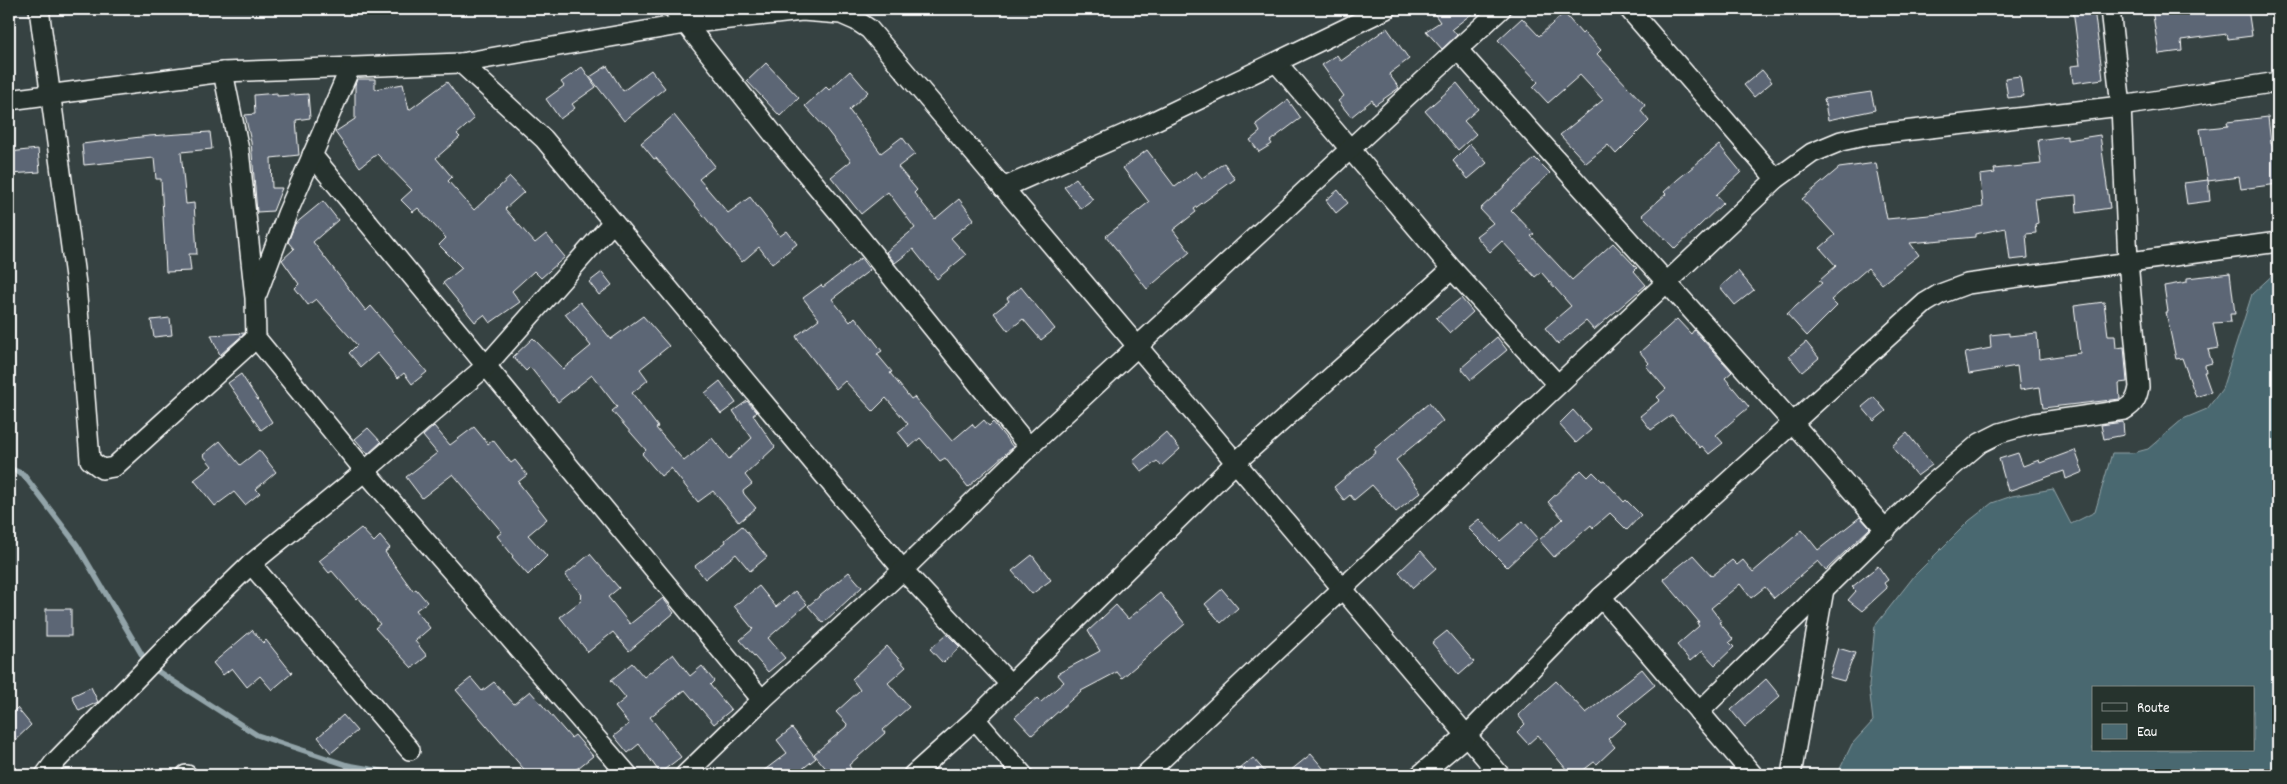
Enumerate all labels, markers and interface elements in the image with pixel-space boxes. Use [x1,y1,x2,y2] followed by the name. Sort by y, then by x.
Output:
[2092,686,2254,752] legend
[2137,698,2170,720] text: Route
[2137,722,2157,744] text: Eau

